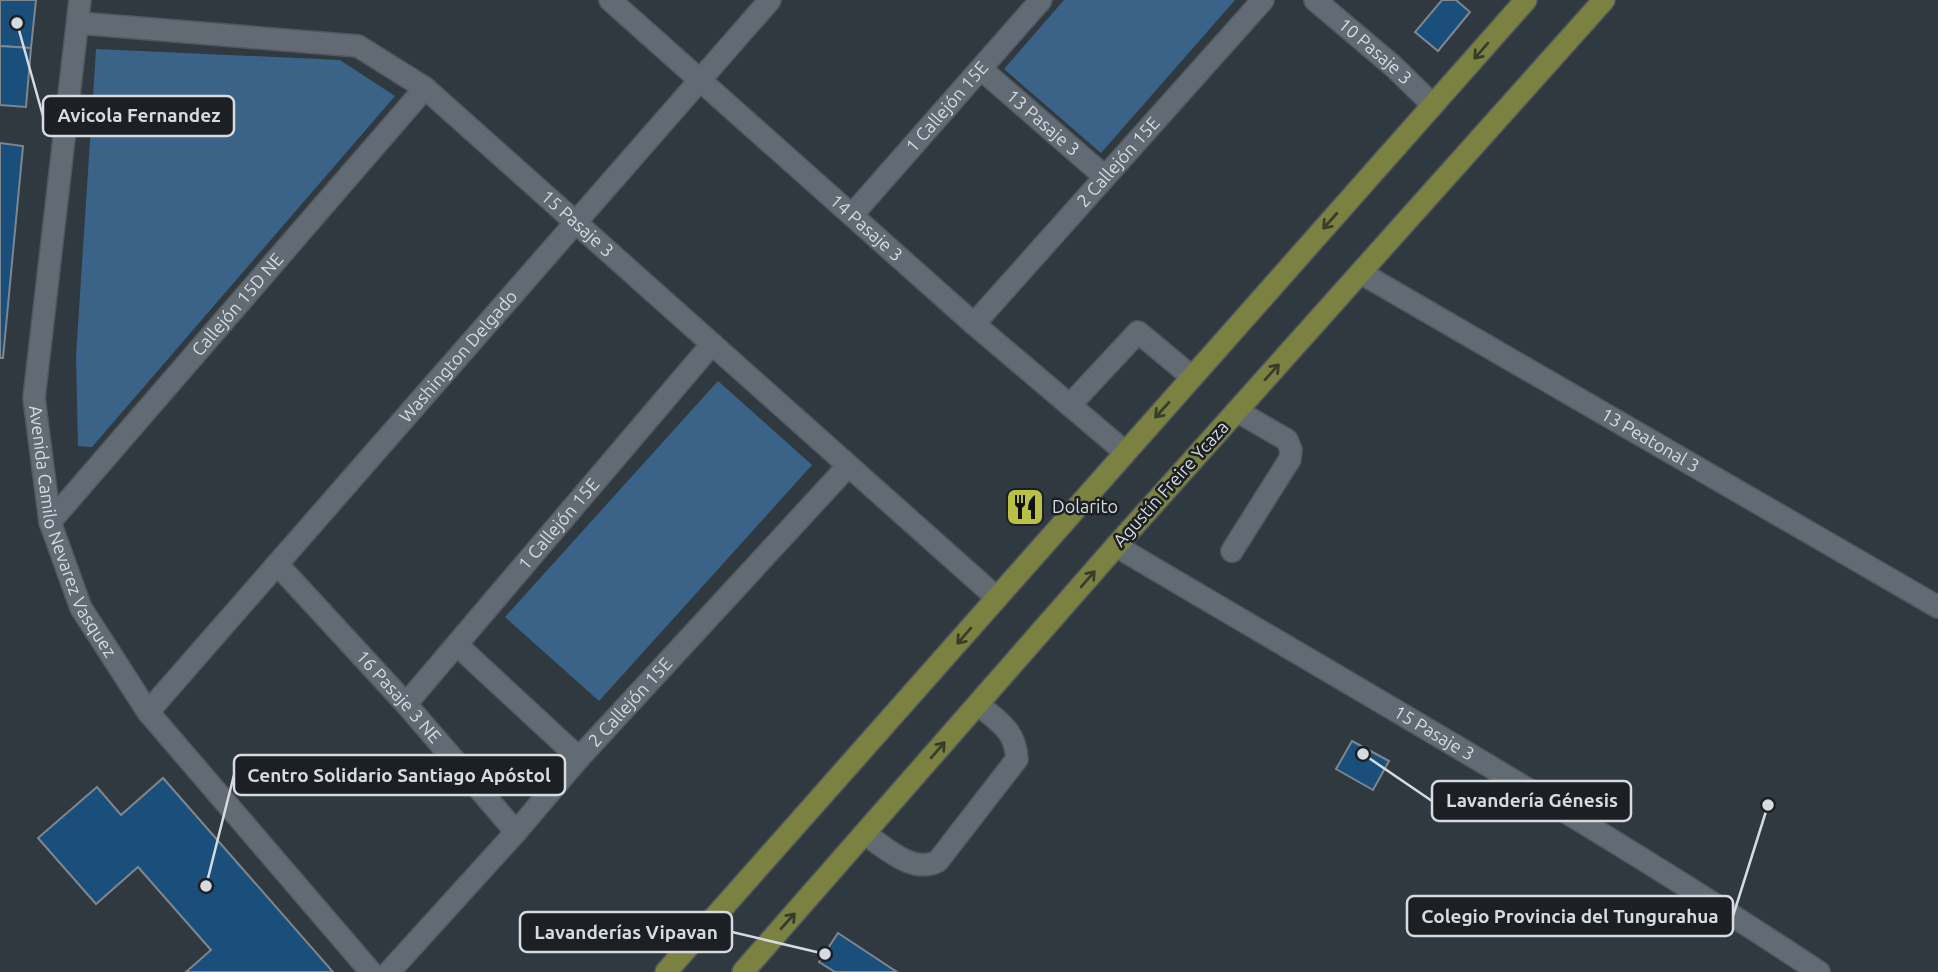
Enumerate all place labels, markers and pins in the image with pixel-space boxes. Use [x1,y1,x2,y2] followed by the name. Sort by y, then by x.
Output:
[43,96,234,136] callout: Avicola Fernandez
[1004,486,1046,528] restaurant icon: Dolarito
[1052,496,1118,516] place label: Dolarito
[234,755,565,795] callout: Centro Solidario Santiago Apóstol
[1432,781,1631,821] callout: Lavandería Génesis
[1407,896,1733,936] callout: Colegio Provincia del Tungurahua
[520,912,732,952] callout: Lavanderías Vipavan

